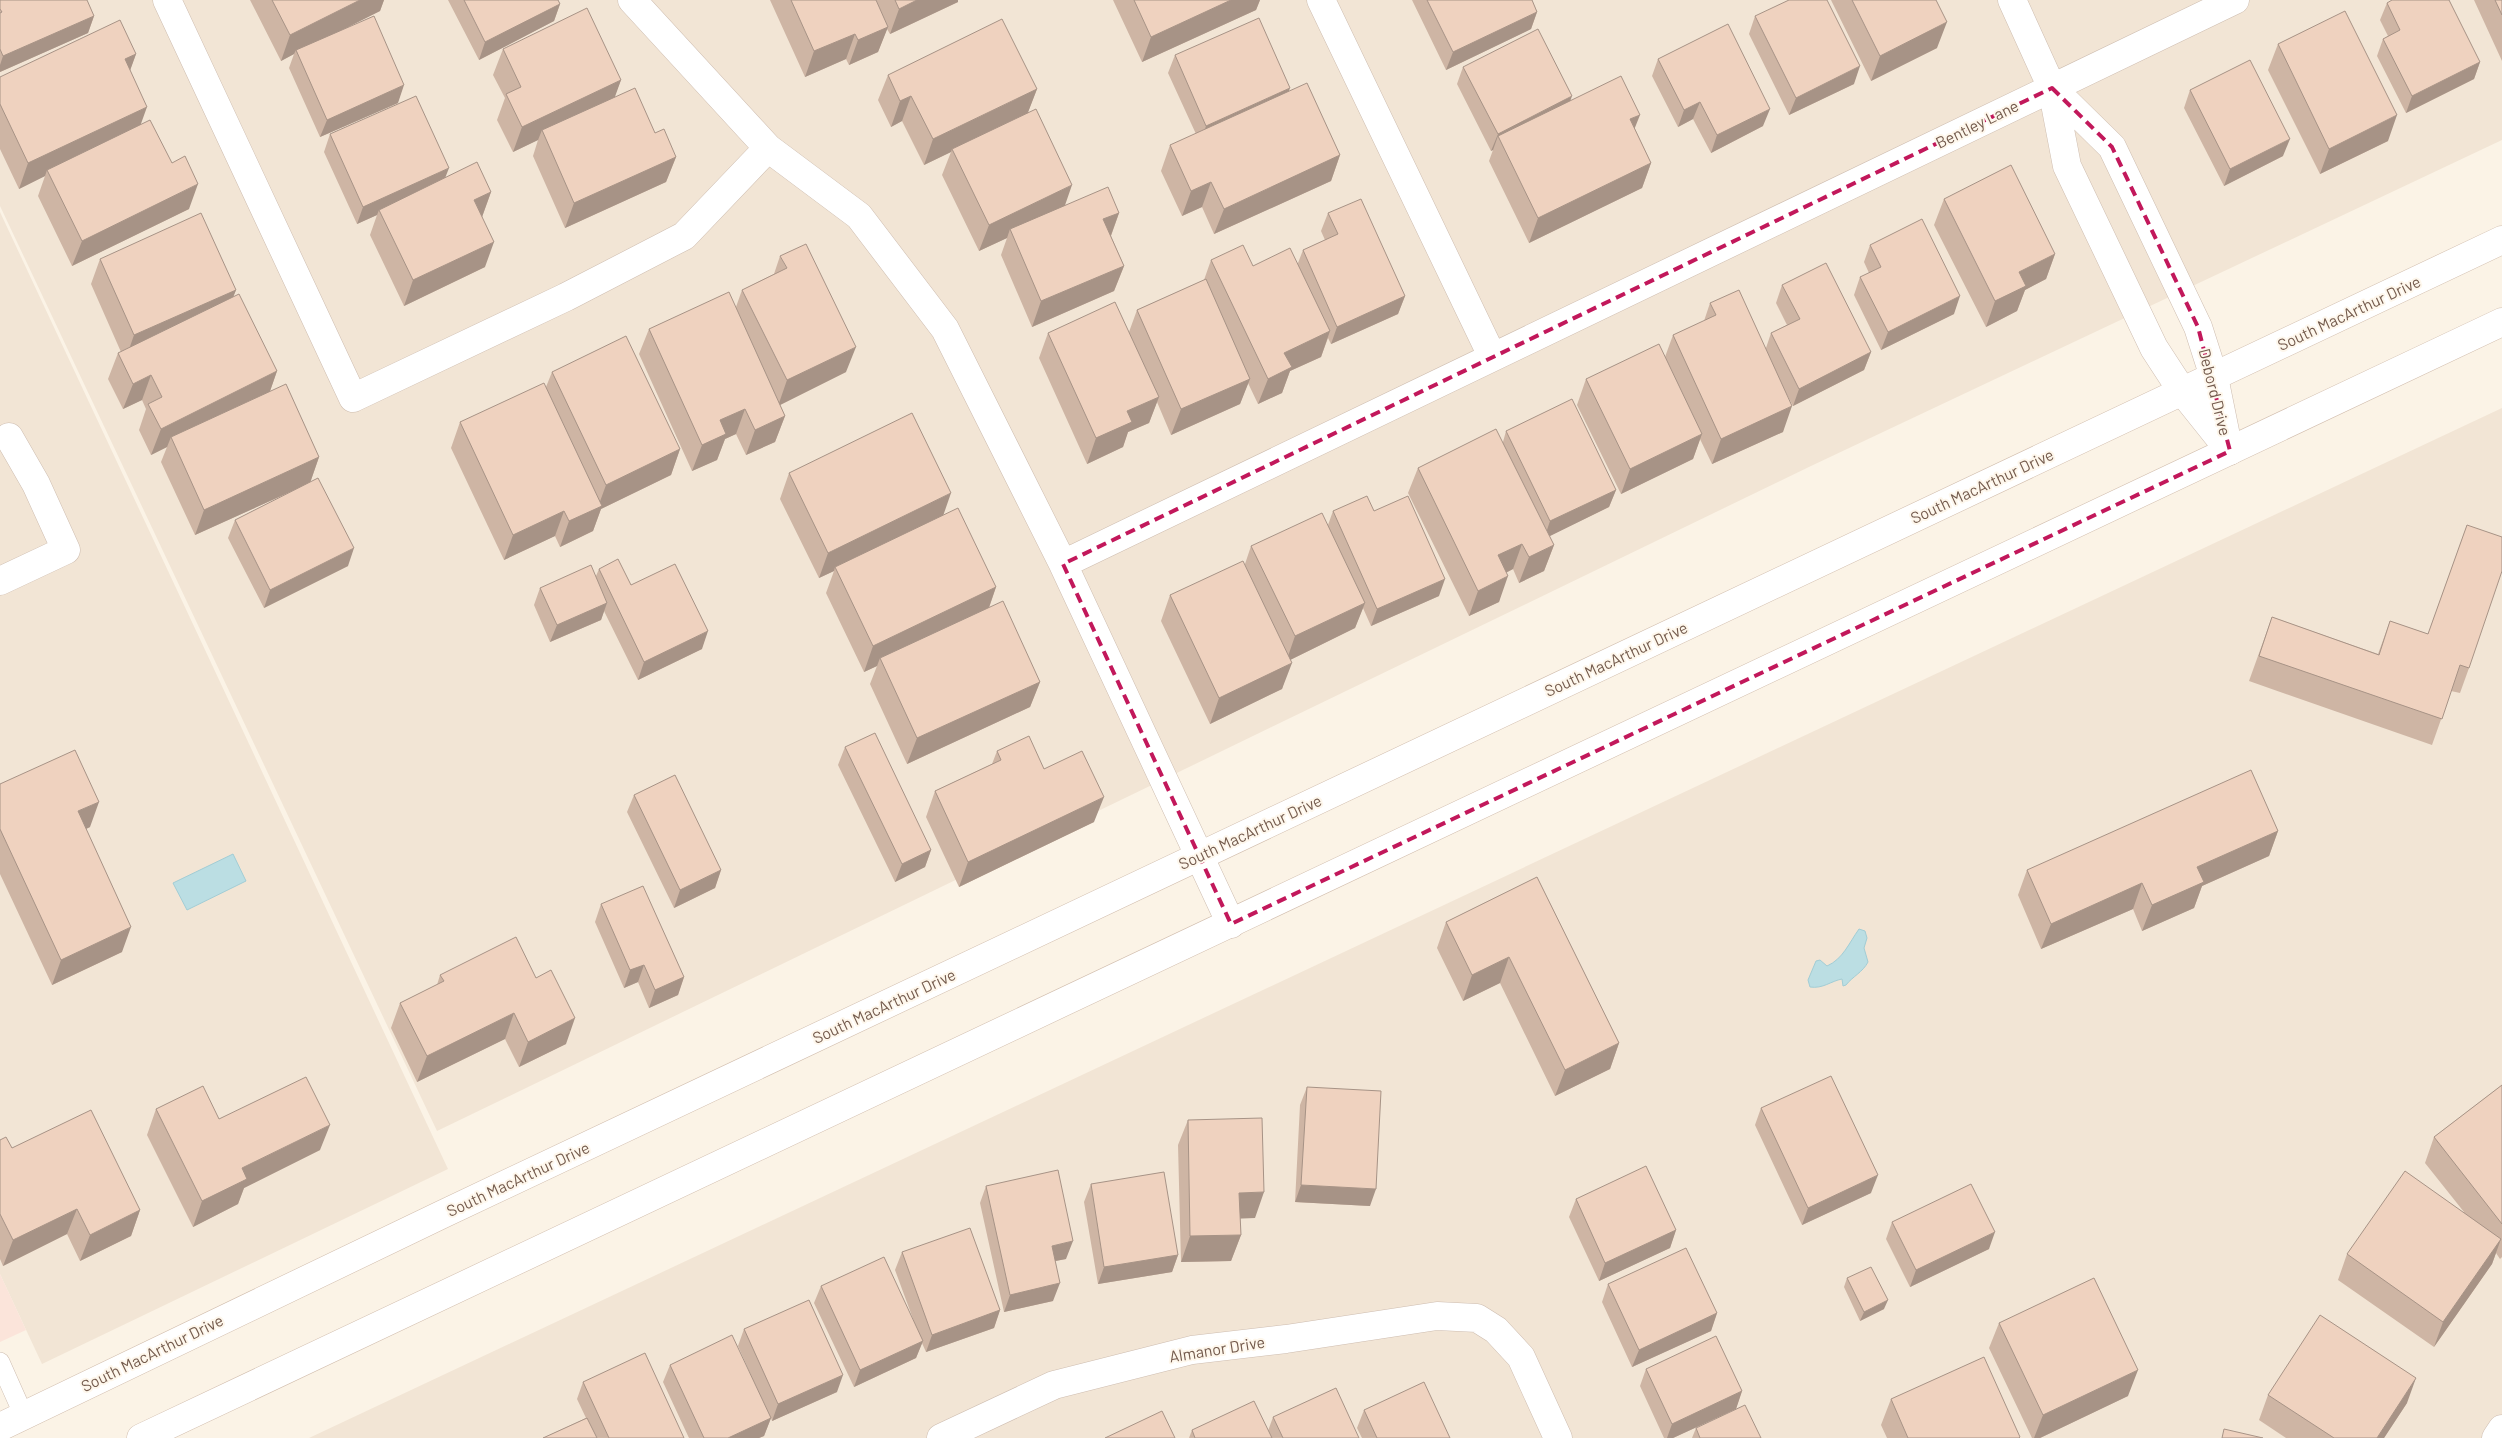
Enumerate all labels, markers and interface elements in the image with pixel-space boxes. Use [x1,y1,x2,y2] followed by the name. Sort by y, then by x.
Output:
[1932,95,2021,152] street label: Bentley Lane
[2274,271,2423,354] street label: South MacArthur Drive
[2195,346,2235,437] street label: Debord Drive
[1907,444,2056,527] street label: South MacArthur Drive
[1541,617,1690,700] street label: South MacArthur Drive
[1175,790,1324,873] street label: South MacArthur Drive
[809,964,958,1047] street label: South MacArthur Drive
[443,1137,592,1220] street label: South MacArthur Drive
[78,1310,226,1395] street label: South MacArthur Drive
[1168,1332,1266,1365] street label: Almanor Drive

